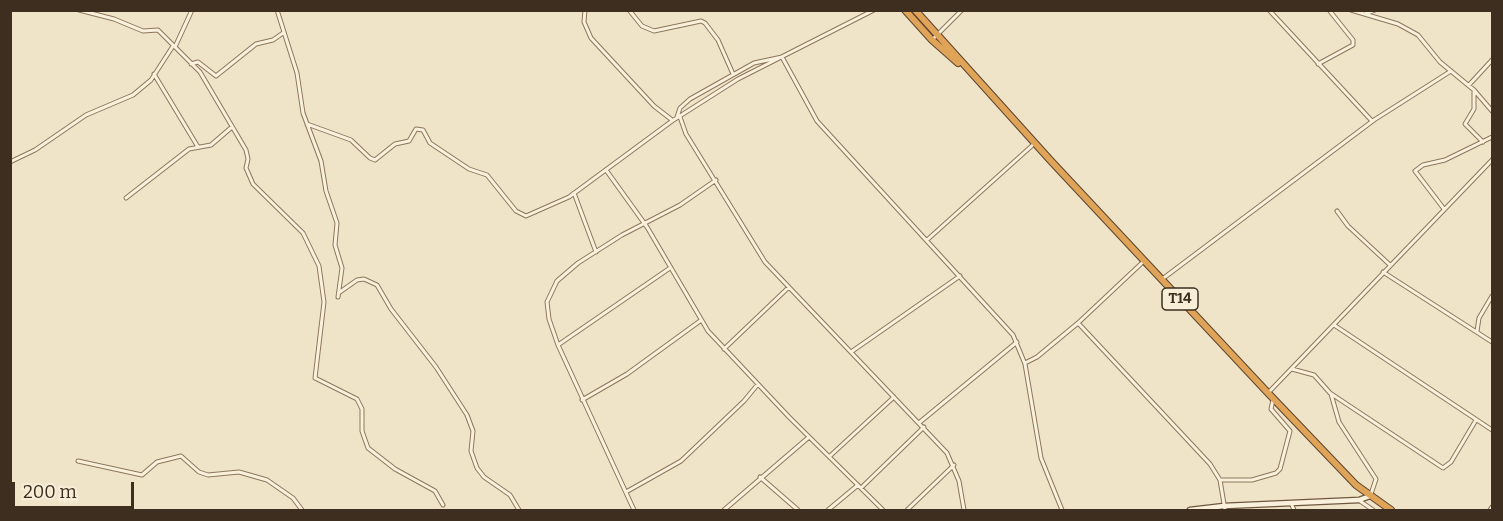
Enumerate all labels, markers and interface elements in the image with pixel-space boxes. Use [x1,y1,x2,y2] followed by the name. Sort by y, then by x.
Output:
[1162,288,1198,310] road number: T14
[15,470,136,508] scale bar
[23,481,77,503] text: 200 m

